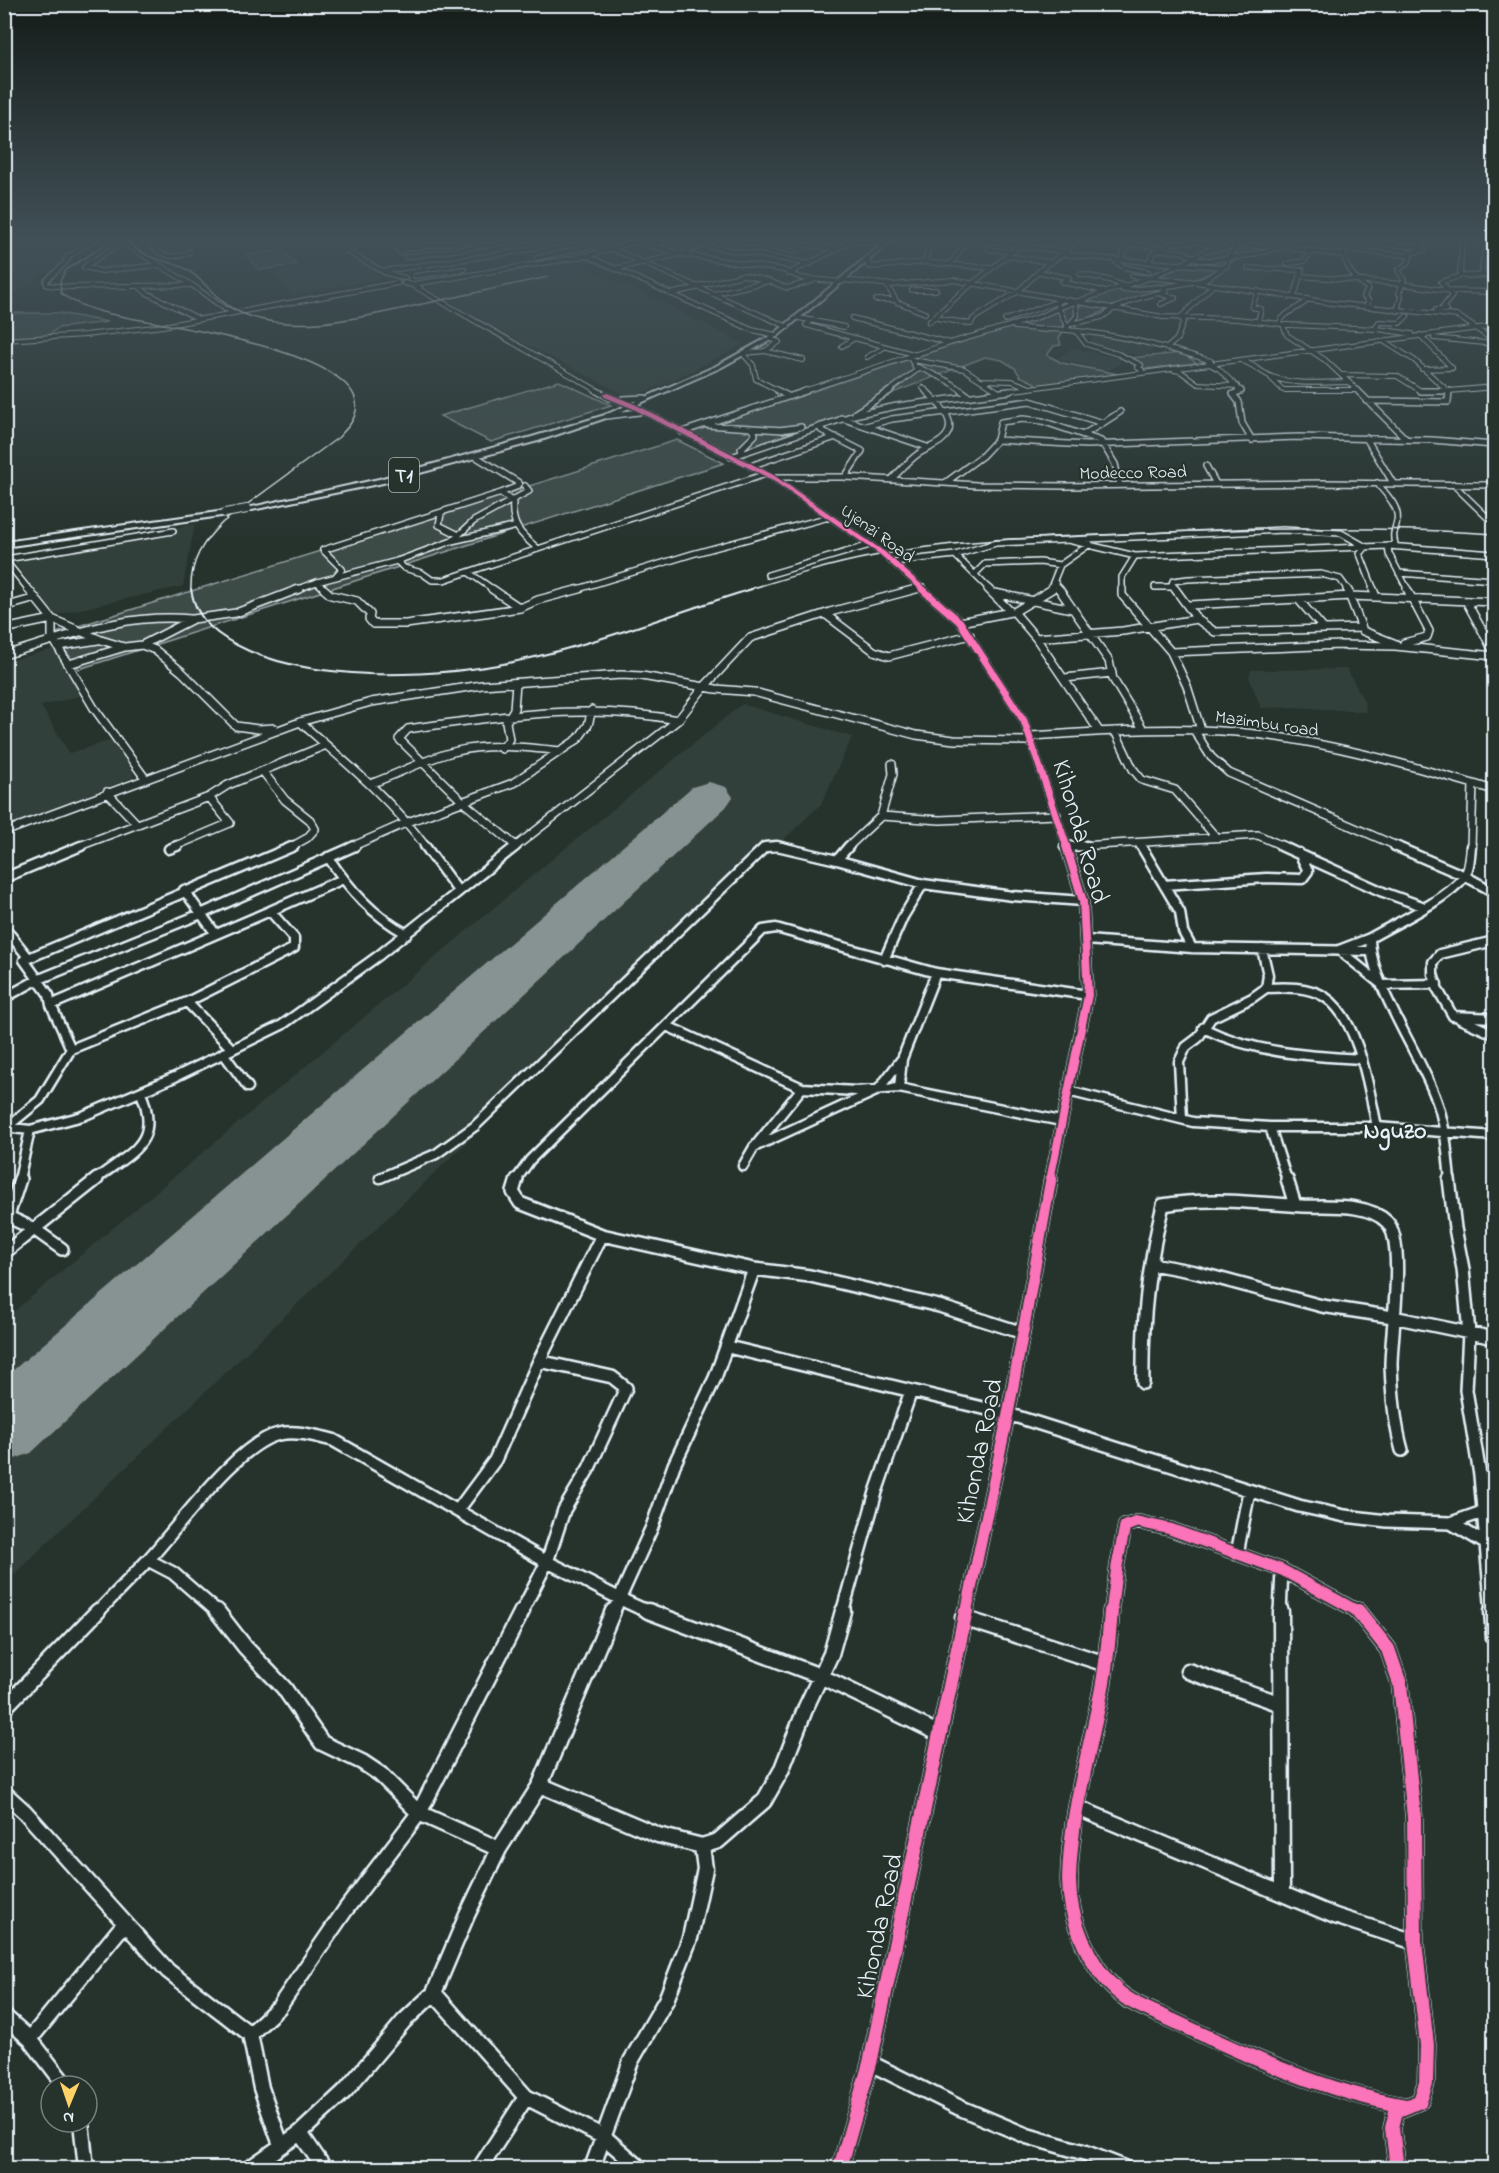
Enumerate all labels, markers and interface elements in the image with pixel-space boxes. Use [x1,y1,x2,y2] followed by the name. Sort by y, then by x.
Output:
[389,458,419,492] road number: T1
[1079,460,1187,488] street label: Modecco Road
[834,499,919,571] street label: Ujenzi Road
[1213,705,1320,745] street label: Mazimbu road
[1040,756,1118,908] street label: Kihonda Road
[1363,1115,1427,1151] district label: Nguzo
[947,1375,1015,1528] street label: Kihonda Road
[847,1850,915,2003] street label: Kihonda Road
[39,2074,99,2134] north arrow
[63,2105,74,2129] text: N

